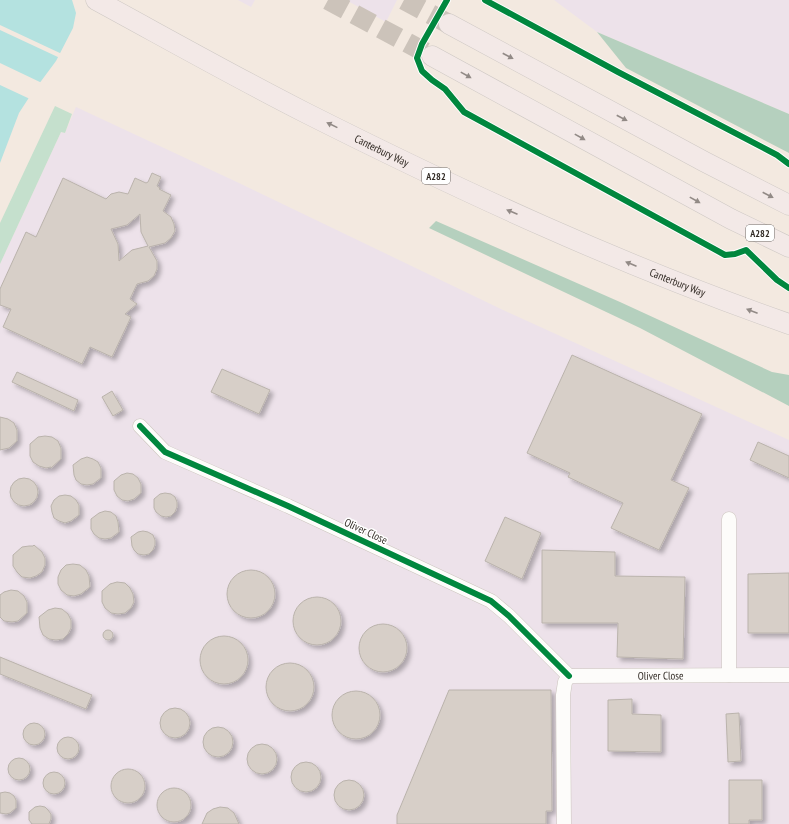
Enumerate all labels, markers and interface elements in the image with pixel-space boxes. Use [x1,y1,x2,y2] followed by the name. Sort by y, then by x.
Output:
[502,53,514,59] one-way arrow
[461,72,472,78] one-way arrow
[616,114,628,121] one-way arrow
[326,122,338,128] one-way arrow
[352,131,412,170] street label: Canterbury Way
[575,134,586,141] one-way arrow
[422,168,450,184] road number: A282
[763,192,774,198] one-way arrow
[689,196,700,203] one-way arrow
[505,209,517,215] one-way arrow
[746,225,774,241] road number: A282
[626,261,637,267] one-way arrow
[648,265,708,300] street label: Canterbury Way
[746,308,758,314] one-way arrow
[342,515,390,547] street label: Oliver Close
[638,668,684,683] street label: Oliver Close

